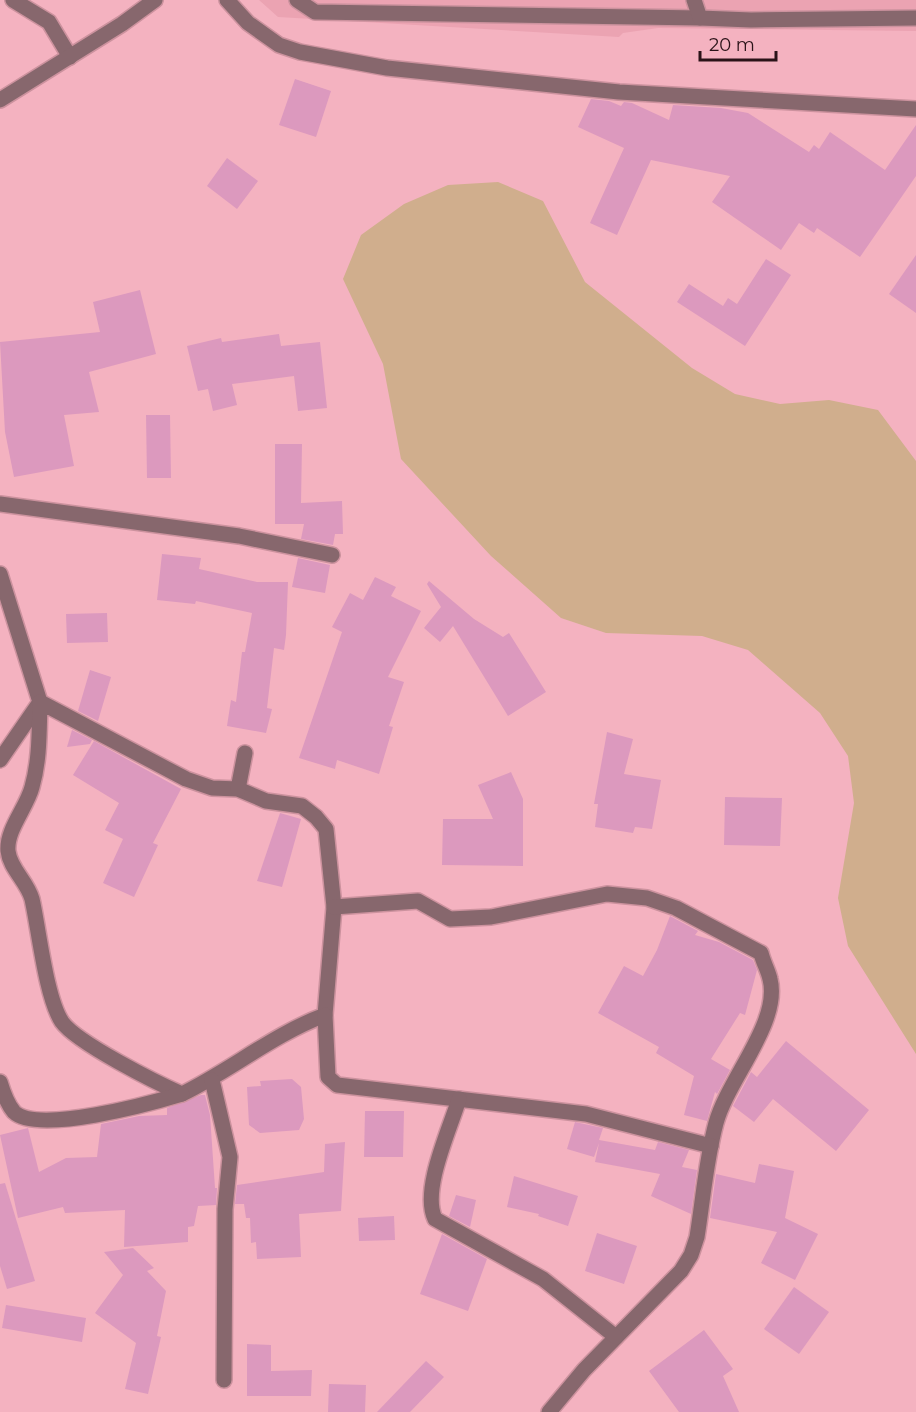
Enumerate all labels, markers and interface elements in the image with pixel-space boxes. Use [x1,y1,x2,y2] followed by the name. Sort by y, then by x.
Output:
[700,24,776,62] scale bar
[709,34,755,56] text: 20 m

